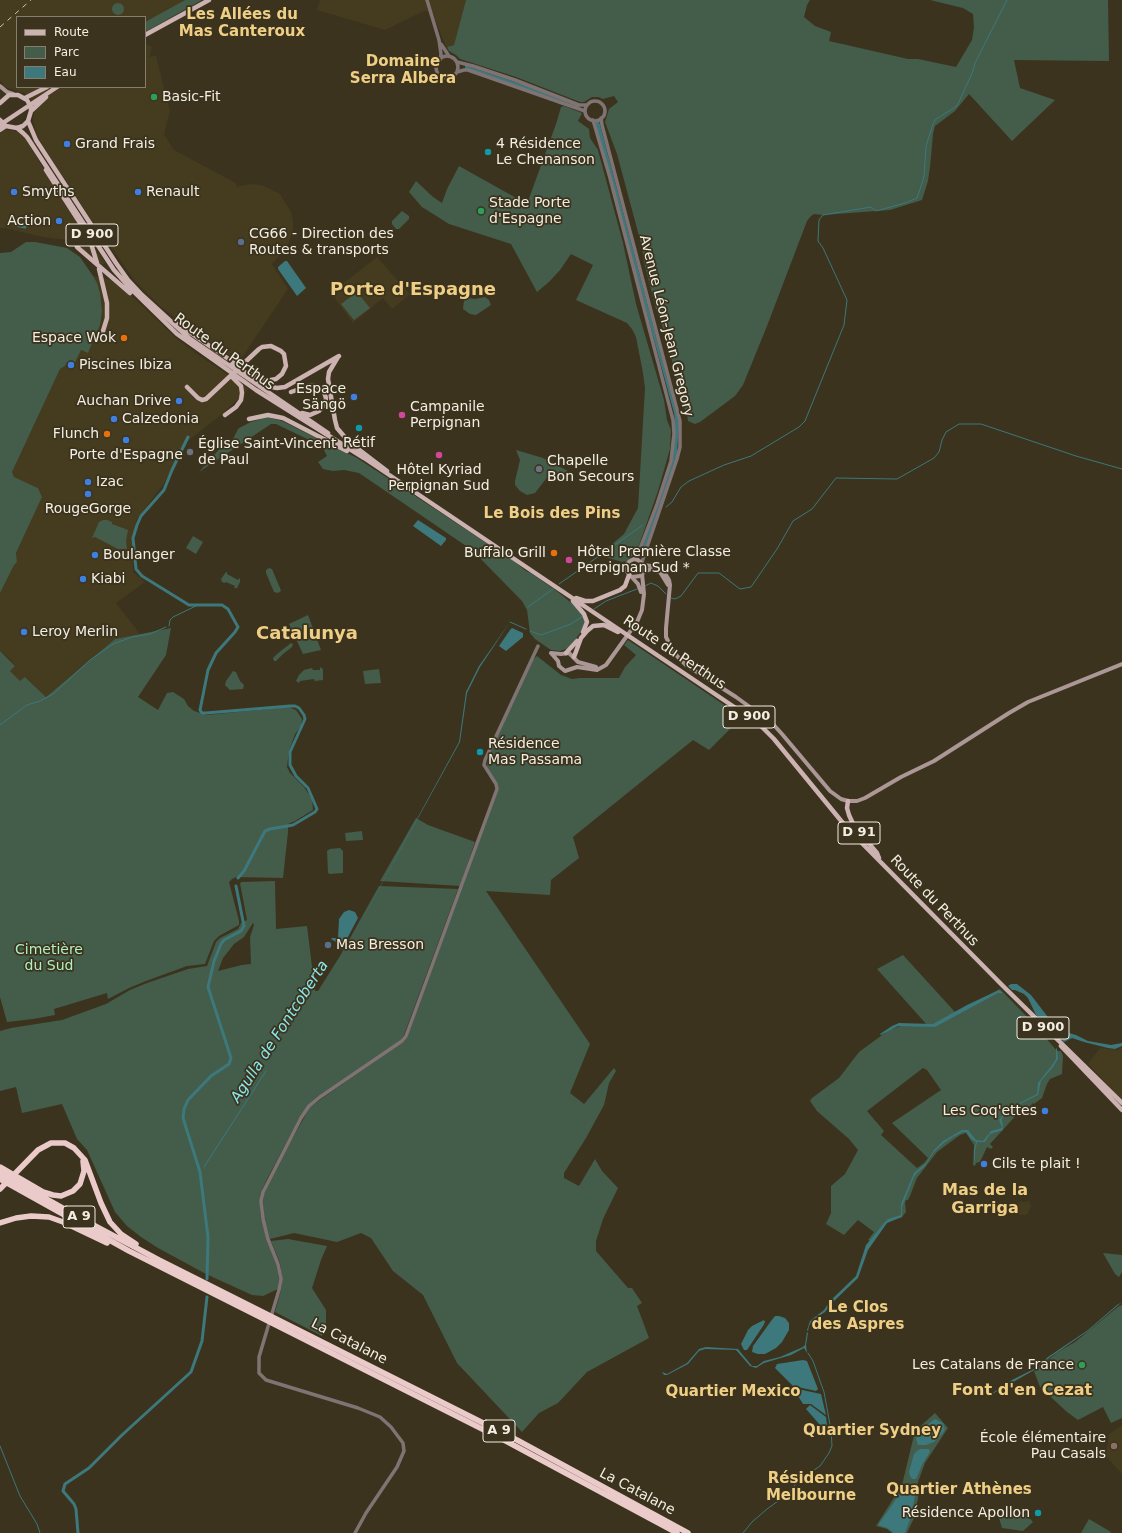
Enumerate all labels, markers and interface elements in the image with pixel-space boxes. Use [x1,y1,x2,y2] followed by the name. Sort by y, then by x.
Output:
[179,6,305,41] district label: Les Allées du Mas Canteroux
[16,16,146,88] legend
[54,25,89,39] text: Route
[54,45,79,59] text: Parc
[350,53,456,88] district label: Domaine Serra Albera
[54,65,77,79] text: Eau
[162,89,221,105] place label: Basic-Fit
[149,92,159,102] marker: Basic-Fit
[75,136,155,152] place label: Grand Frais
[496,136,595,168] place label: 4 Résidence Le Chenanson
[62,139,72,149] marker: Grand Frais
[483,147,493,157] marker: 4 Résidence Le Chenanson
[22,184,74,200] place label: Smyths
[146,184,199,200] place label: Renault
[9,187,19,197] marker: Smyths
[133,187,143,197] marker: Renault
[489,195,570,228] place label: Stade Porte d'Espagne
[476,206,486,216] marker: Stade Porte d'Espagne
[7,213,51,229] place label: Action
[54,216,64,226] marker: Action
[66,224,118,246] road number: D 900
[249,226,394,258] place label: CG66 - Direction des Routes & transports
[635,233,697,419] street label: Avenue Léon-Jean Gregory
[236,237,246,247] marker: CG66 - Direction des Routes & transports
[330,279,496,301] district label: Porte d'Espagne
[170,310,278,394] street label: Route du Perthus
[32,330,116,346] place label: Espace Wok
[119,333,129,343] marker: Espace Wok
[79,357,172,373] place label: Piscines Ibiza
[66,360,76,370] marker: Piscines Ibiza
[296,381,346,414] place label: Espace Sängö
[349,392,359,402] marker: Espace Sängö
[77,393,171,409] place label: Auchan Drive
[174,396,184,406] marker: Auchan Drive
[410,399,485,432] place label: Campanile Perpignan
[397,410,407,420] marker: Campanile Perpignan
[122,411,199,427] place label: Calzedonia
[109,414,119,424] marker: Calzedonia
[354,423,364,433] marker: Rétif
[53,426,99,442] place label: Flunch
[102,429,112,439] marker: Flunch
[121,435,131,445] marker: Porte d'Espagne
[343,435,375,451] place label: Rétif
[198,436,337,468] place label: Église Saint-Vincent de Paul
[69,447,183,463] place label: Porte d'Espagne
[185,447,195,457] marker: Église Saint-Vincent de Paul
[434,450,444,460] marker: Hôtel Kyriad Perpignan Sud
[547,453,634,486] place label: Chapelle Bon Secours
[388,462,490,494] place label: Hôtel Kyriad Perpignan Sud
[534,464,544,474] marker: Chapelle Bon Secours
[96,474,124,490] place label: Izac
[83,477,93,487] marker: Izac
[83,489,93,499] marker: RougeGorge
[45,501,131,517] place label: RougeGorge
[484,505,620,523] district label: Le Bois des Pins
[577,544,731,576] place label: Hôtel Première Classe Perpignan Sud *
[464,545,546,561] place label: Buffalo Grill
[103,547,175,563] place label: Boulanger
[549,548,559,558] marker: Buffalo Grill
[90,550,100,560] marker: Boulanger
[564,555,574,565] marker: Hôtel Première Classe Perpignan Sud *
[91,571,125,587] place label: Kiabi
[78,574,88,584] marker: Kiabi
[620,612,728,694] street label: Route du Perthus
[256,623,358,645] district label: Catalunya
[32,624,118,640] place label: Leroy Merlin
[19,627,29,637] marker: Leroy Merlin
[723,706,775,728] road number: D 900
[488,736,582,768] place label: Résidence Mas Passama
[475,747,485,757] marker: Résidence Mas Passama
[838,822,880,844] road number: D 91
[886,852,982,950] street label: Route du Perthus
[336,937,424,953] place label: Mas Bresson
[323,940,333,950] marker: Mas Bresson
[15,942,83,974] park label: Cimetière du Sud
[227,958,333,1106] water label: Agulla de Fontcoberta
[1017,1017,1069,1039] road number: D 900
[943,1103,1037,1119] place label: Les Coq'ettes
[1040,1106,1050,1116] marker: Les Coq'ettes
[992,1156,1081,1172] place label: Cils te plait !
[979,1159,989,1169] marker: Cils te plait !
[942,1181,1028,1219] district label: Mas de la Garriga
[63,1206,95,1228] road number: A 9
[812,1299,904,1334] district label: Le Clos des Aspres
[308,1316,390,1368] street label: La Catalane
[912,1357,1074,1373] place label: Les Catalans de France
[1077,1360,1087,1370] marker: Les Catalans de France
[952,1381,1092,1401] district label: Font d'en Cezat
[665,1383,801,1401] district label: Quartier Mexico
[483,1420,515,1442] road number: A 9
[803,1422,941,1440] district label: Quartier Sydney
[980,1430,1106,1462] place label: École élémentaire Pau Casals
[1109,1441,1119,1451] marker: École élémentaire Pau Casals
[596,1465,678,1519] street label: La Catalane
[766,1470,856,1505] district label: Résidence Melbourne
[886,1481,1032,1499] district label: Quartier Athènes
[902,1505,1030,1521] place label: Résidence Apollon
[1033,1508,1043,1518] marker: Résidence Apollon

